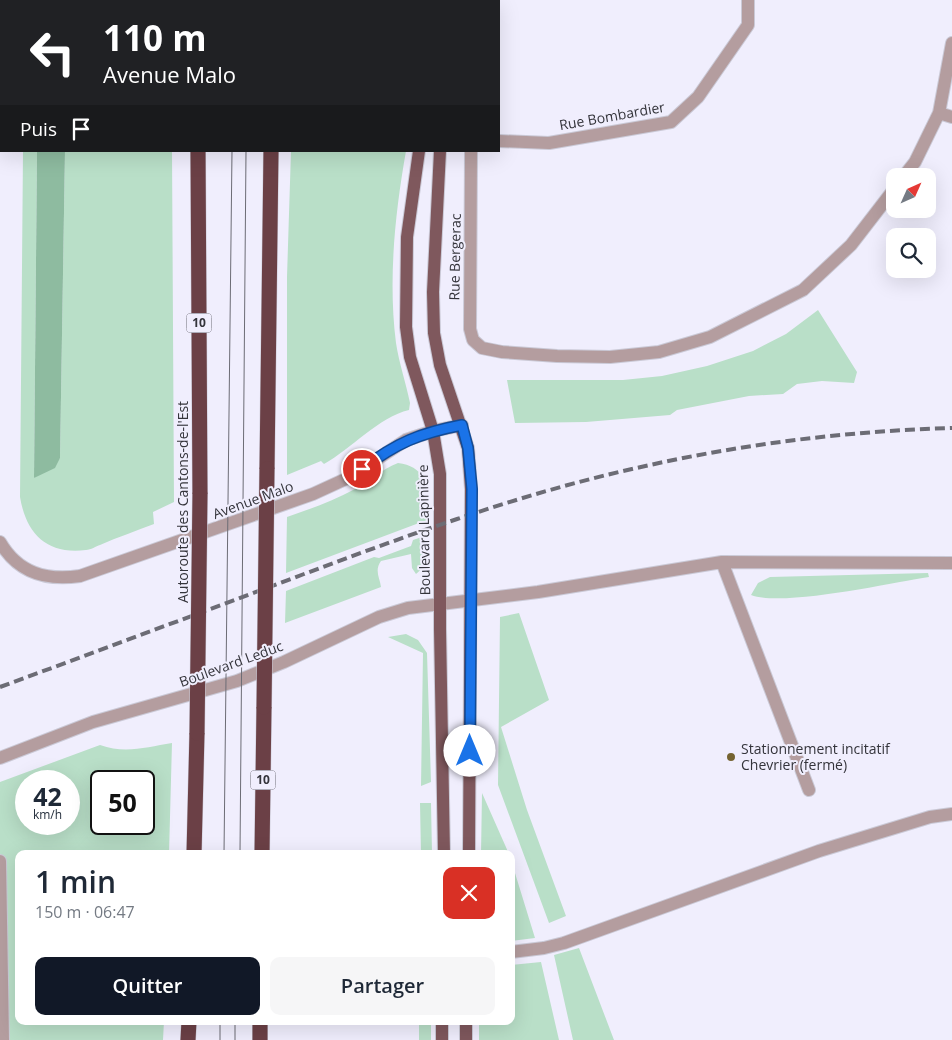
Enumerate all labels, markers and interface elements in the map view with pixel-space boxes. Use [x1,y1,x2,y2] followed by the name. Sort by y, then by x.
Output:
[103,14,207,61] text: 110 m
[20,20,85,85] icon: left
[103,59,236,89] text: Avenue Malo
[558,97,666,134] street label: Rue Bombardier
[67,115,95,143] icon: arrive
[20,116,57,142] text: Puis
[886,168,936,218] north arrow
[886,168,936,278] map controls
[444,213,465,301] street label: Rue Bergerac
[886,228,936,278] button: search
[186,314,212,332] road number: 10
[173,401,192,603] street label: Autoroute des Cantons-de-l'Est
[341,448,383,490] pin
[348,455,376,483] icon: arrive
[413,464,434,596] street label: Boulevard Lapinière
[210,476,296,523] street label: Avenue Malo
[176,636,286,691] street label: Boulevard Leduc
[443,724,495,776] position arrow
[741,739,891,774] place label: Stationnement incitatif Chevrier (fermé)
[725,751,737,763] marker: Stationnement incitatif Chevrier (fermé)
[90,770,155,835] speed limit sign: 50
[250,770,276,790] road number: 10
[33,779,62,813] text: 42
[33,806,62,823] text: km/h
[35,861,116,902] text: 1 min
[443,867,495,919] button: close
[35,901,135,923] text: 150 m · 06:47
[35,957,260,1015] button: Quitter
[270,957,495,1015] button: Partager

